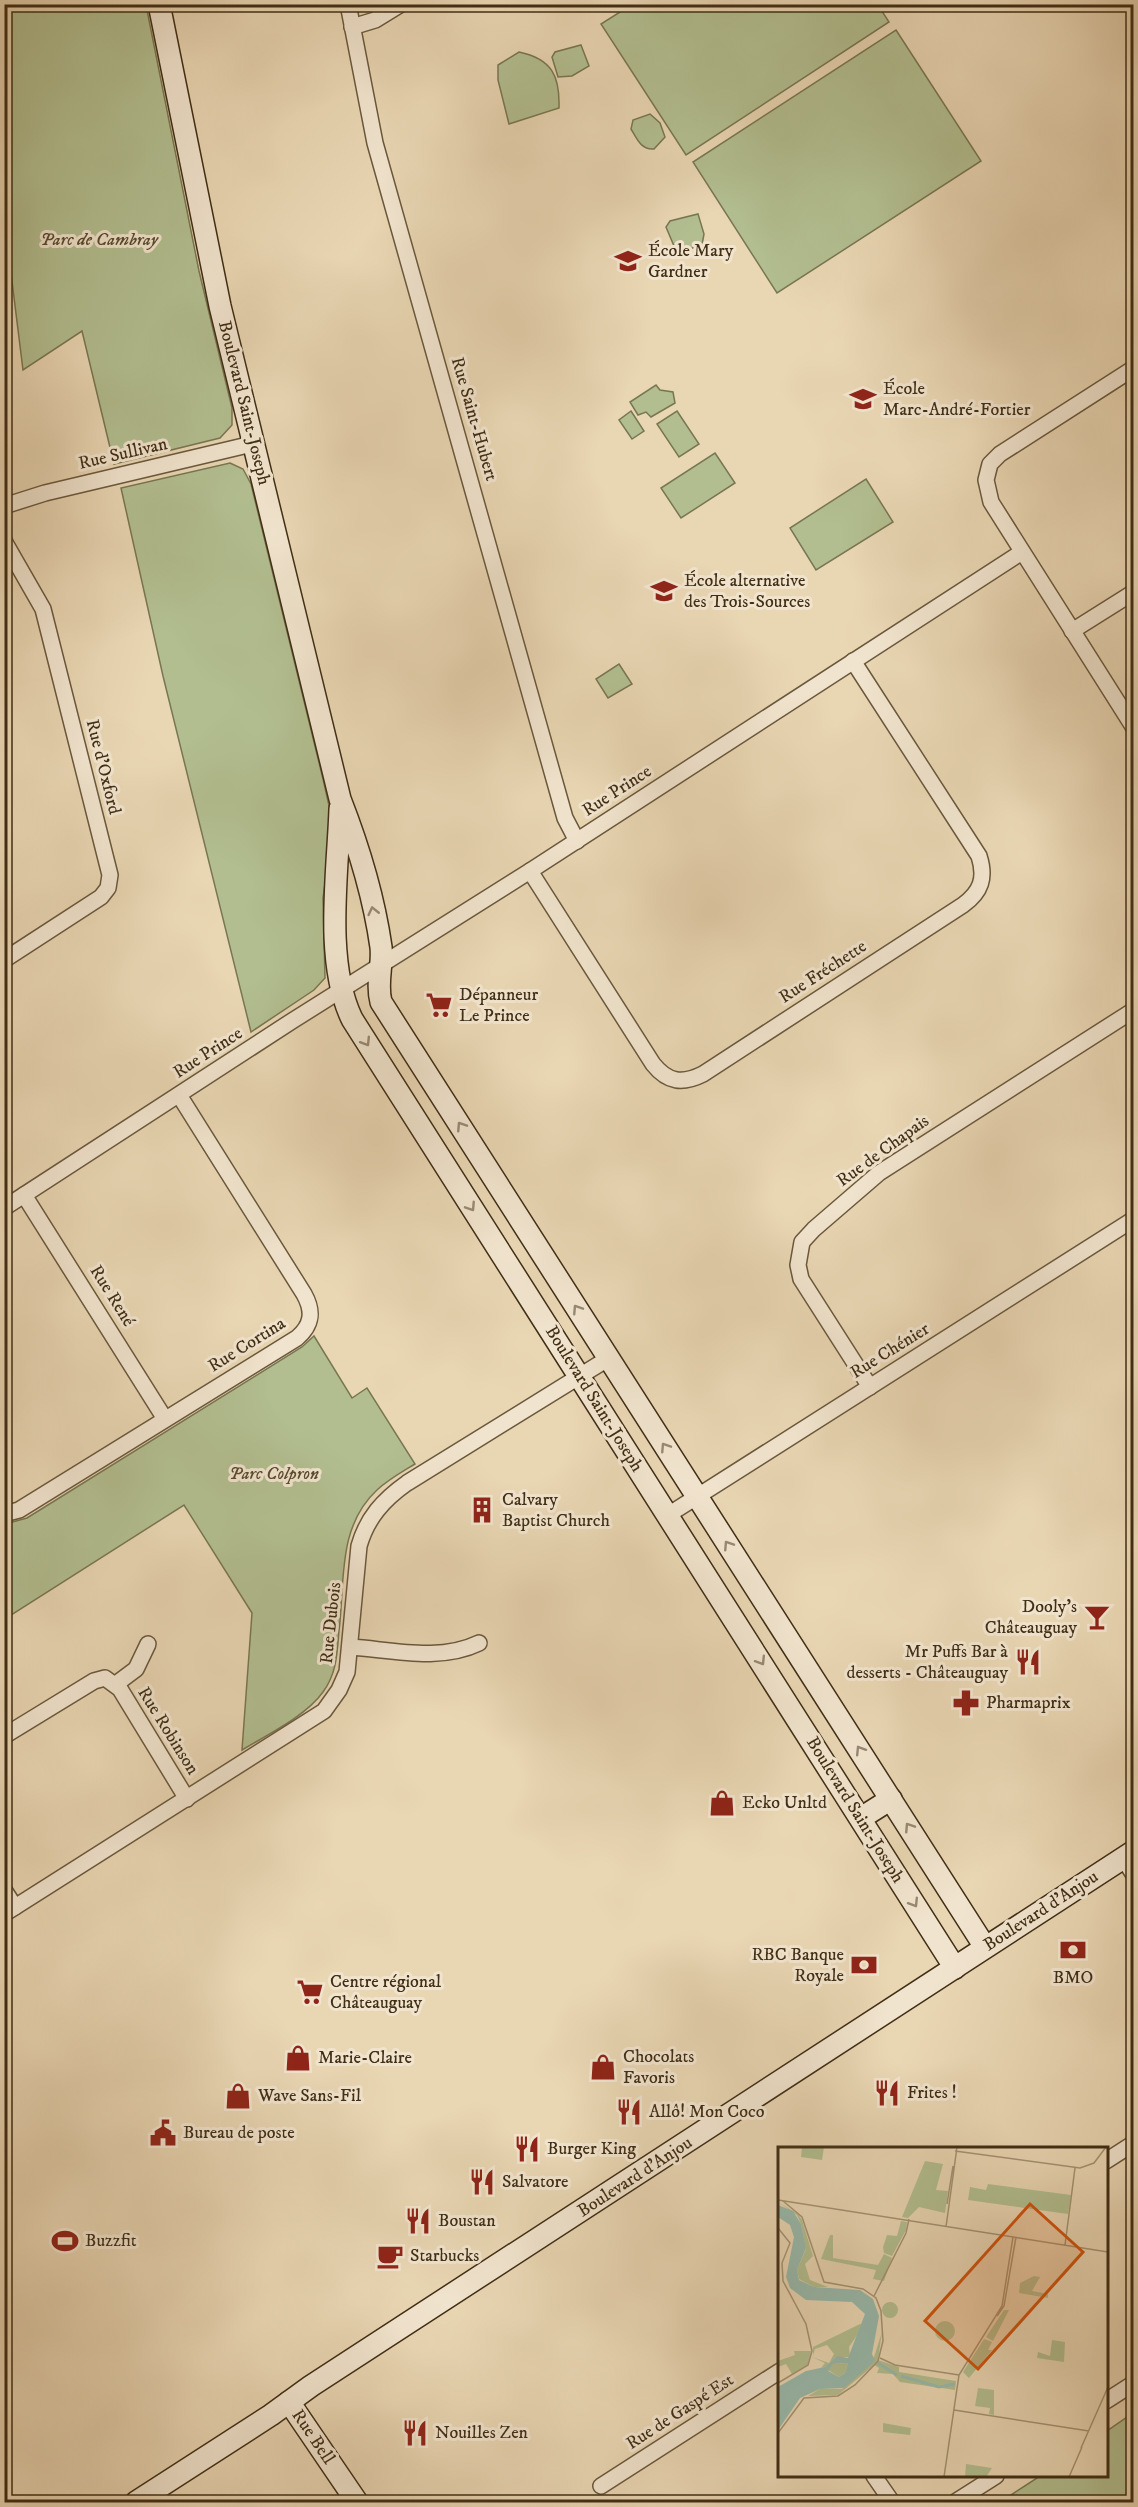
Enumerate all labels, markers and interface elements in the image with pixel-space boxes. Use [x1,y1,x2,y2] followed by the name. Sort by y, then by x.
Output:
[40,229,159,251] park label: Parc de Cambray
[648,240,734,283] place label: École Mary Gardner
[613,246,643,276] school or university icon: École Mary Gardner
[213,319,275,488] street label: Boulevard Saint-Joseph
[446,354,502,484] street label: Rue Saint-Hubert
[883,378,1031,421] place label: École Marc-André-Fortier
[848,384,878,414] school or university icon: École Marc-André-Fortier
[76,433,170,475] street label: Rue Sullivan
[684,570,810,613] place label: École alternative des Trois-Sources
[649,576,679,606] school or university icon: École alternative des Trois-Sources
[81,717,125,817] street label: Rue d'Oxford
[578,760,656,822] street label: Rue Prince
[367,906,380,916] one-way arrow
[775,936,871,1008] street label: Rue Fréchette
[459,984,538,1027] place label: Dépanneur Le Prince
[424,990,454,1020] supermarket icon: Dépanneur Le Prince
[169,1022,247,1084] street label: Rue Prince
[359,1036,371,1046] one-way arrow
[833,1110,933,1192] street label: Rue de Chapais
[457,1122,468,1133] one-way arrow
[464,1200,475,1211] one-way arrow
[85,1261,140,1331] street label: Rue René
[574,1304,585,1315] one-way arrow
[204,1312,290,1377] street label: Rue Cortina
[846,1318,934,1384] street label: Rue Chénier
[540,1322,648,1477] street label: Boulevard Saint-Joseph
[662,1442,673,1453] one-way arrow
[229,1463,319,1485] park label: Parc Colpron
[502,1489,610,1532] place label: Calvary Baptist Church
[467,1495,497,1525] building icon: Calvary Baptist Church
[725,1540,736,1551] one-way arrow
[316,1581,346,1665] street label: Rue Dubois
[985,1596,1077,1639] place label: Dooly's Châteauguay
[1082,1602,1112,1632] bar icon: Dooly's Châteauguay
[846,1641,1008,1684] place label: Mr Puffs Bar à desserts - Châteauguay
[1013,1647,1043,1677] restaurant icon: Mr Puffs Bar à desserts - Châteauguay
[754,1655,766,1665] one-way arrow
[132,1683,204,1779] street label: Rue Robinson
[951,1688,981,1718] pharmacy icon: Pharmaprix
[986,1692,1071,1714] place label: Pharmaprix
[801,1733,909,1888] street label: Boulevard Saint-Joseph
[855,1746,867,1756] one-way arrow
[707,1788,737,1818] shop icon: Ecko Unltd
[742,1792,827,1814] place label: Ecko Unltd
[905,1823,916,1834] one-way arrow
[980,1866,1103,1956] street label: Boulevard d'Anjou
[907,1897,918,1908] one-way arrow
[1058,1935,1088,1965] bank icon: BMO
[751,1944,844,1987] place label: RBC Banque Royale
[849,1950,879,1980] bank icon: RBC Banque Royale
[1053,1967,1093,1989] place label: BMO
[330,1971,442,2014] place label: Centre régional Châteauguay
[295,1977,325,2007] supermarket icon: Centre régional Châteauguay
[283,2043,313,2073] shop icon: Marie-Claire
[623,2046,694,2089] place label: Chocolats Favoris
[318,2047,412,2069] place label: Marie-Claire
[588,2052,618,2082] shop icon: Chocolats Favoris
[872,2078,902,2108] restaurant icon: Frites !
[223,2081,253,2111] shop icon: Wave Sans-Fil
[907,2082,957,2104] place label: Frites !
[257,2085,362,2107] place label: Wave Sans-Fil
[614,2097,644,2127] restaurant icon: Allô! Mon Coco
[649,2101,765,2123] place label: Allô! Mon Coco
[148,2118,178,2148] public building icon: Bureau de poste
[183,2122,295,2144] place label: Bureau de poste
[574,2132,697,2222] street label: Boulevard d'Anjou
[512,2134,542,2164] restaurant icon: Burger King
[547,2138,636,2160] place label: Burger King
[778,2147,1108,2477] inset map
[467,2167,497,2197] restaurant icon: Salvatore
[502,2171,569,2193] place label: Salvatore
[403,2206,433,2236] restaurant icon: Boustan
[438,2210,496,2232] place label: Boustan
[50,2226,80,2256] sports icon: Buzzfit
[85,2230,137,2252] place label: Buzzfit
[375,2241,405,2271] cafe icon: Starbucks
[410,2245,479,2267] place label: Starbucks
[622,2369,738,2455] street label: Rue de Gaspé Est
[287,2405,340,2469] street label: Rue Bell
[400,2418,430,2448] restaurant icon: Nouilles Zen
[435,2422,529,2444] place label: Nouilles Zen

